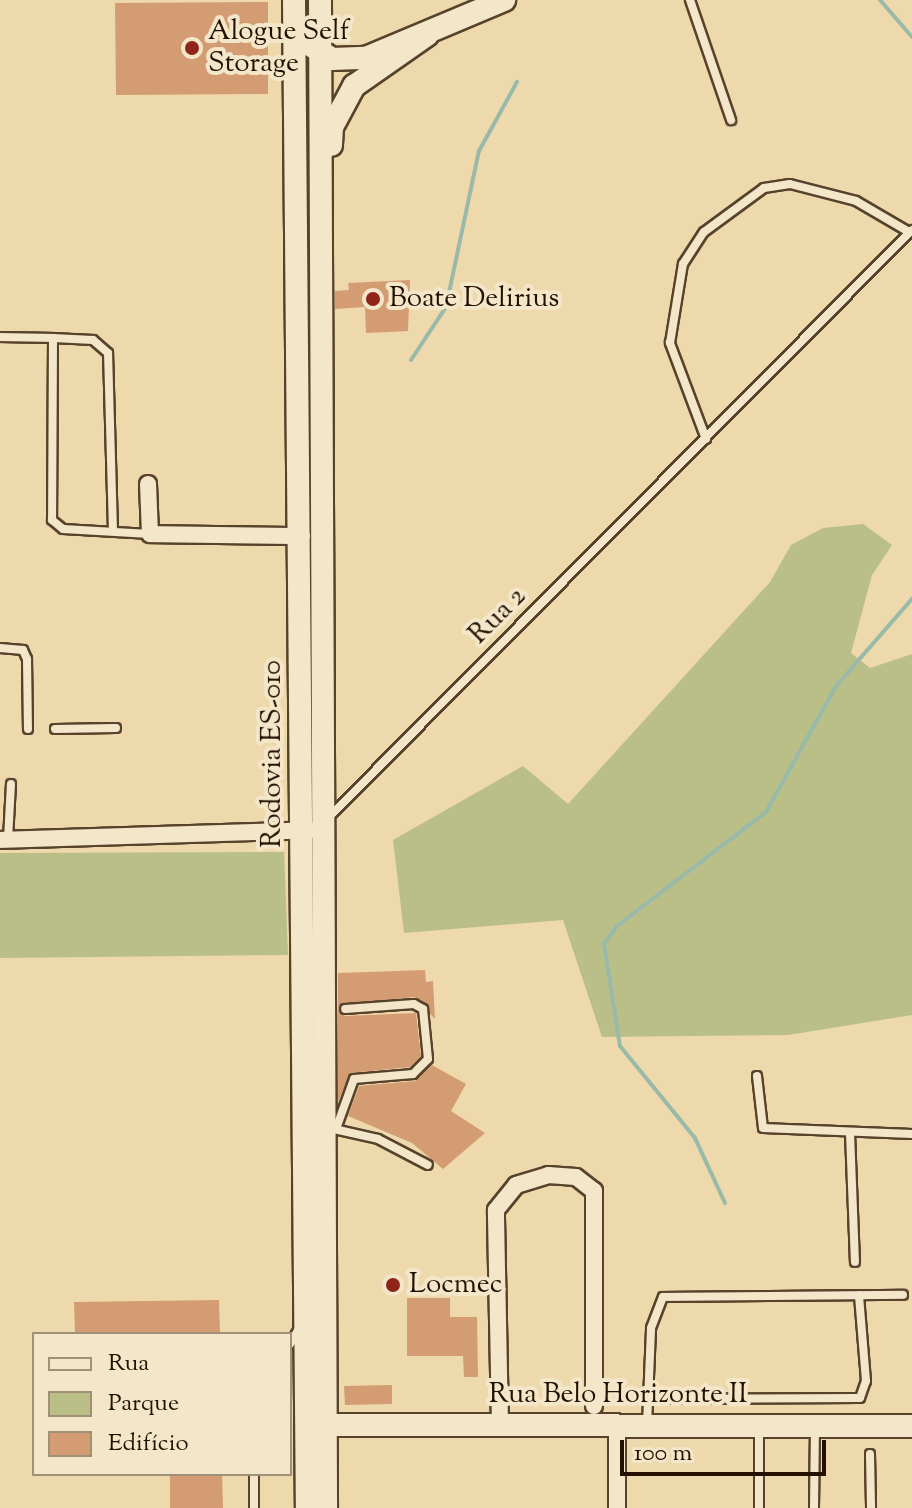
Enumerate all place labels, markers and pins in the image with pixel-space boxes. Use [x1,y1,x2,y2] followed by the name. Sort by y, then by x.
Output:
[208,15,349,81] place label: Alogue Self Storage
[183,39,201,57] marker: Alogue Self Storage
[389,282,559,316] place label: Boate Delirius
[364,290,382,308] marker: Boate Delirius
[409,1268,502,1302] place label: Locmec
[384,1276,402,1294] marker: Locmec

